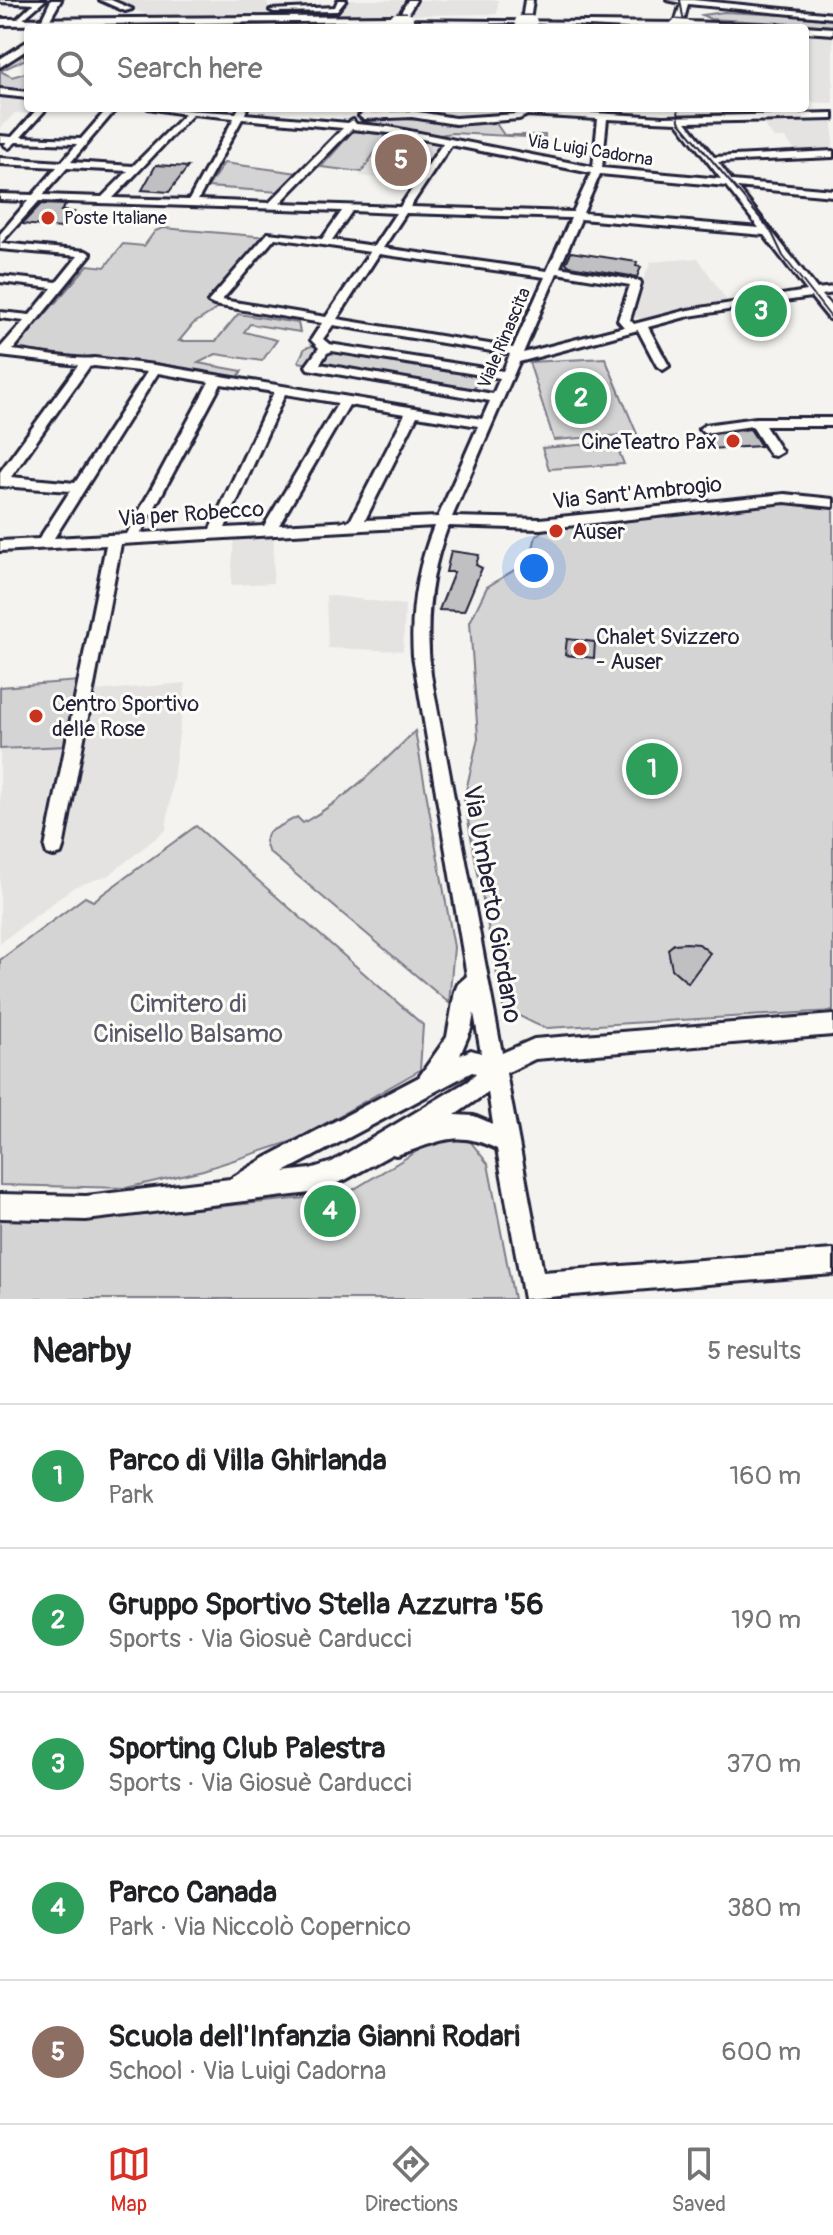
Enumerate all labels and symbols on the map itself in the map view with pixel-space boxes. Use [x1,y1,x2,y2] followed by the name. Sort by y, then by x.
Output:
[525,129,655,172] street label: Via Luigi Cadorna
[375,130,427,190] pin: 5
[64,207,167,230] place label: Poste Italiane
[39,209,57,227] marker: Poste Italiane
[735,281,787,341] pin: 3
[473,284,536,392] street label: Viale Rinascita
[555,368,607,428] pin: 2
[581,428,717,456] place label: CineTeatro Pax
[724,432,742,450] marker: CineTeatro Pax
[551,470,723,516] street label: Via Sant'Ambrogio
[117,495,265,533] street label: Via per Robecco
[572,518,625,546] place label: Auser
[547,522,565,540] marker: Auser
[514,548,554,588] your location
[596,623,740,676] place label: Chalet Svizzero - Auser
[571,640,589,658] marker: Chalet Svizzero - Auser
[52,690,199,743] place label: Centro Sportivo delle Rose
[27,707,45,725] marker: Centro Sportivo delle Rose
[626,739,678,799] pin: 1
[455,783,529,1026] street label: Via Umberto Giordano
[93,988,283,1050] park label: Cimitero di Cinisello Balsamo
[304,1181,356,1241] pin: 4

